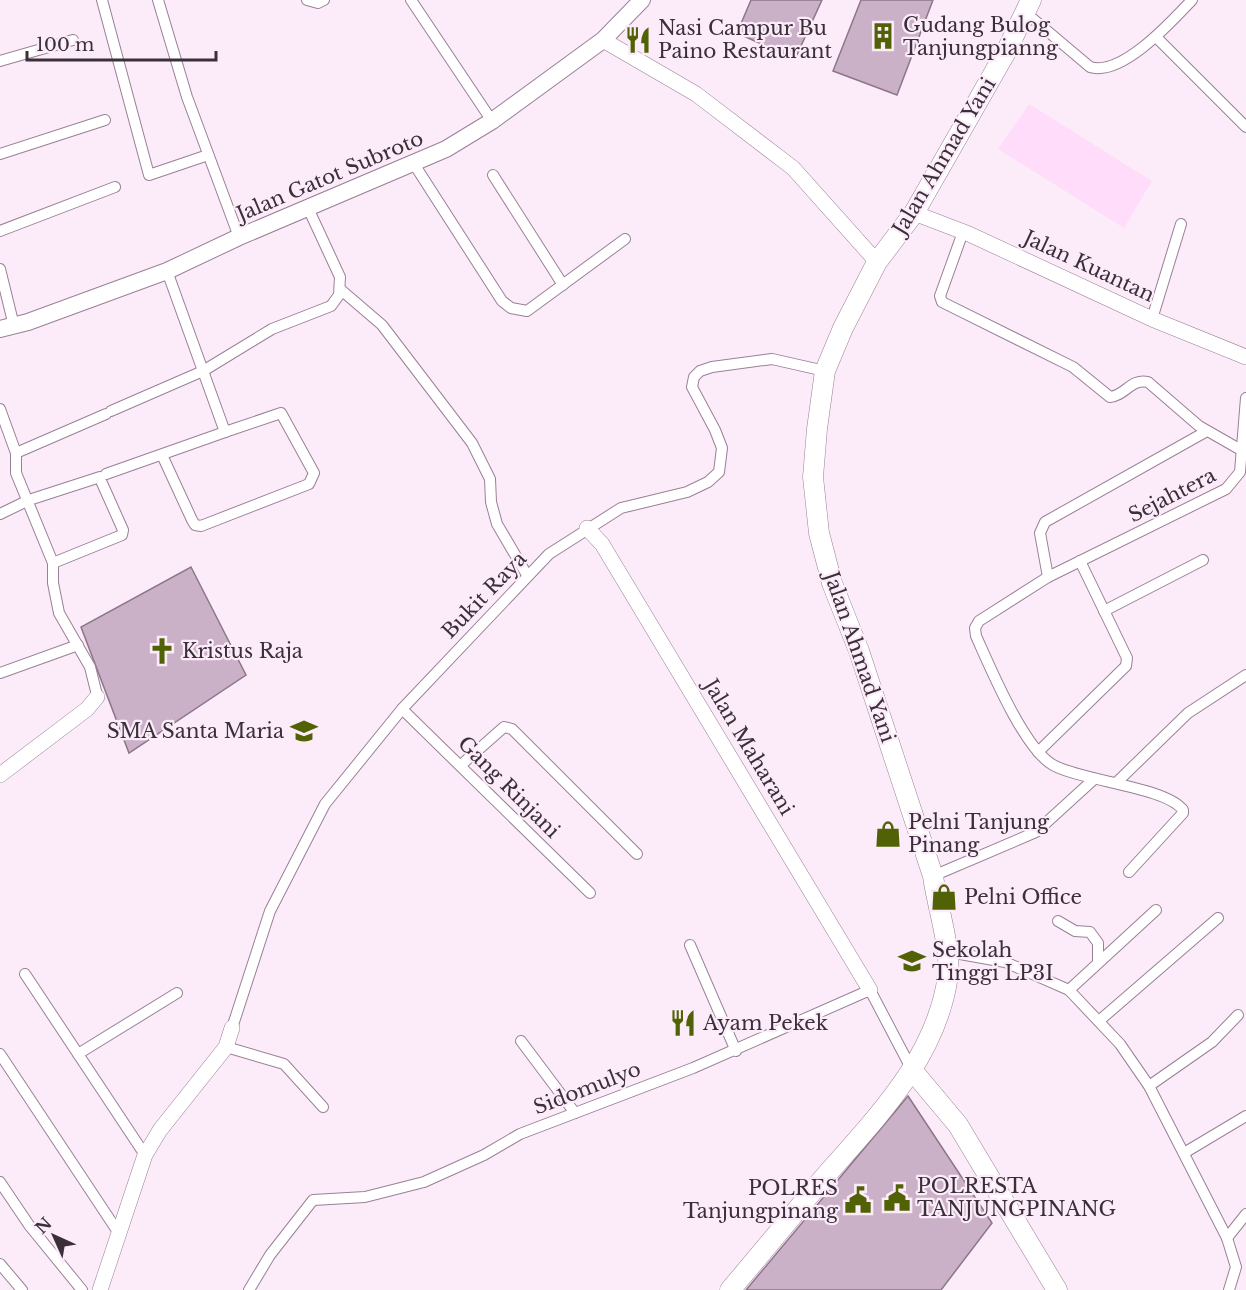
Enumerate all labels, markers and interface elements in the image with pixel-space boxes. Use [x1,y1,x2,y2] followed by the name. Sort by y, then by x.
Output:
[903,13,1059,60] place label: Gudang Bulog Tanjungpianng
[658,16,833,63] place label: Nasi Campur Bu Paino Restaurant
[868,21,898,51] building icon: Gudang Bulog Tanjungpianng
[27,24,216,62] scale bar
[623,25,653,55] restaurant icon: Nasi Campur Bu Paino Restaurant
[36,34,94,56] text: 100 m
[886,73,1001,242] street label: Jalan Ahmad Yani
[230,126,427,227] street label: Jalan Gatot Subroto
[1017,224,1158,307] street label: Jalan Kuantan
[1124,462,1221,527] street label: Sejahtera
[437,546,532,643] street label: Bukit Raya
[819,566,901,746] street label: Jalan Ahmad Yani
[147,636,177,666] church icon: Kristus Raja
[182,639,304,663] place label: Kristus Raja
[697,672,799,819] street label: Jalan Maharani
[289,716,319,746] school or university icon: SMA Santa Maria
[107,719,285,743] place label: SMA Santa Maria
[453,731,565,843] street label: Gang Rinjani
[908,810,1050,857] place label: Pelni Tanjung Pinang
[873,819,903,849] shop icon: Pelni Tanjung Pinang
[929,882,959,912] shop icon: Pelni Office
[964,885,1082,909] place label: Pelni Office
[932,938,1053,985] place label: Sekolah Tinggi LP3I
[897,946,927,976] school or university icon: Sekolah Tinggi LP3I
[668,1008,698,1038] restaurant icon: Ayam Pekek
[702,1011,829,1035] place label: Ayam Pekek
[530,1057,644,1119] street label: Sidomulyo
[917,1174,1116,1221] place label: POLRESTA TANJUNGPINANG
[683,1176,839,1223] place label: POLRES Tanjungpinang
[882,1183,912,1213] public building icon: POLRESTA TANJUNGPINANG
[843,1185,873,1215] public building icon: POLRES Tanjungpinang
[24,1206,84,1266] north arrow
[31,1213,56,1238] text: N

